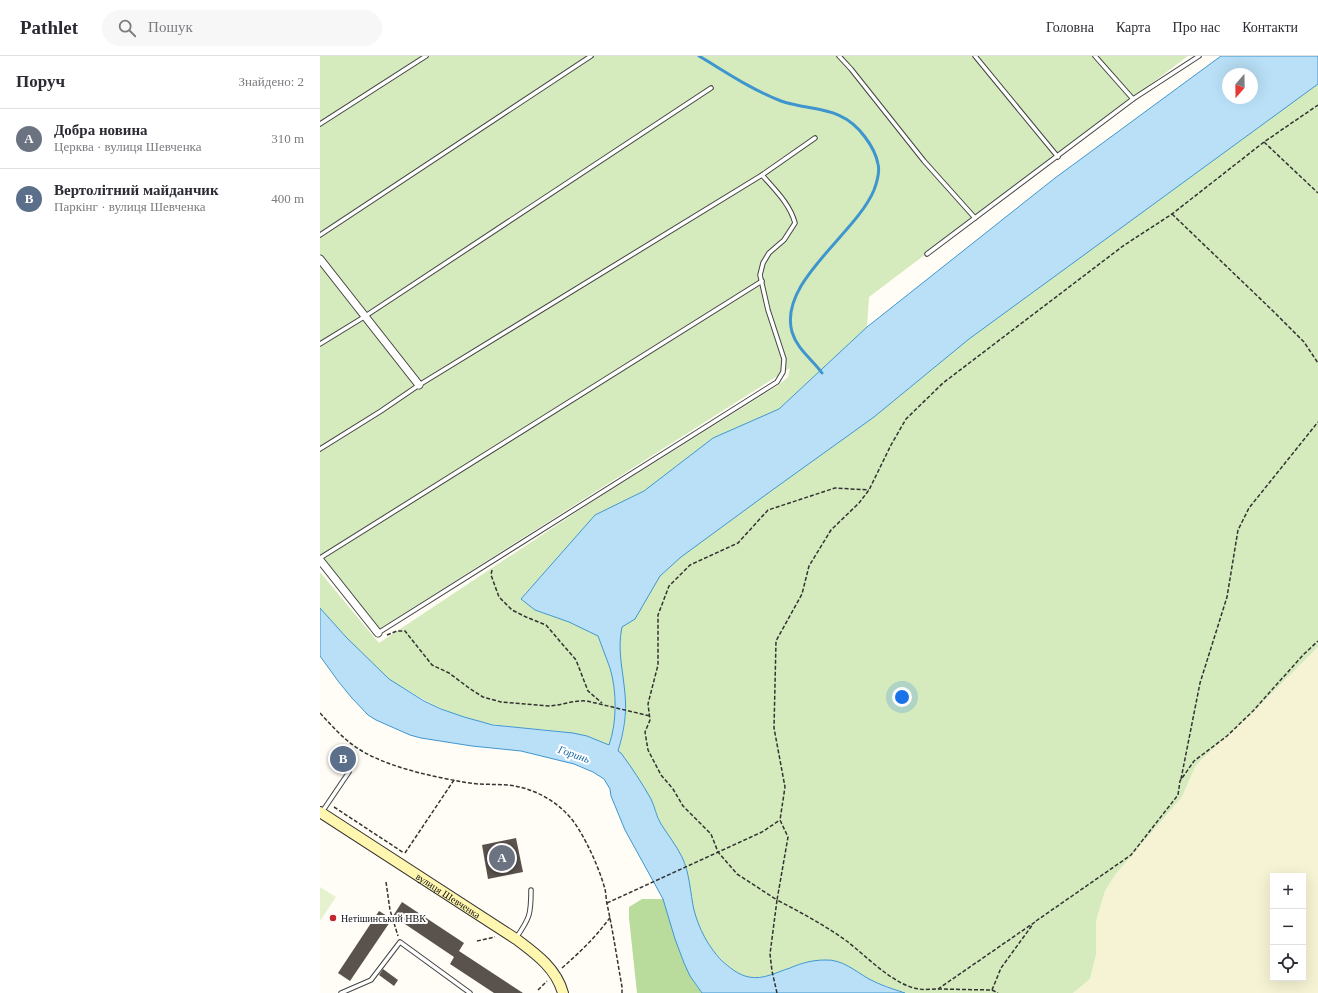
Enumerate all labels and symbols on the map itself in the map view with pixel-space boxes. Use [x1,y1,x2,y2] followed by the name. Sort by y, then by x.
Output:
[1222,68,1258,104] north arrow
[892,687,912,707] your location
[556,743,591,765] water label: Горинь
[330,744,356,774] pin: B
[489,843,515,873] pin: A
[414,871,483,921] street label: вулиця Шевченка
[328,913,338,923] marker: Нетішинський НВК
[341,913,426,924] place label: Нетішинський НВК

